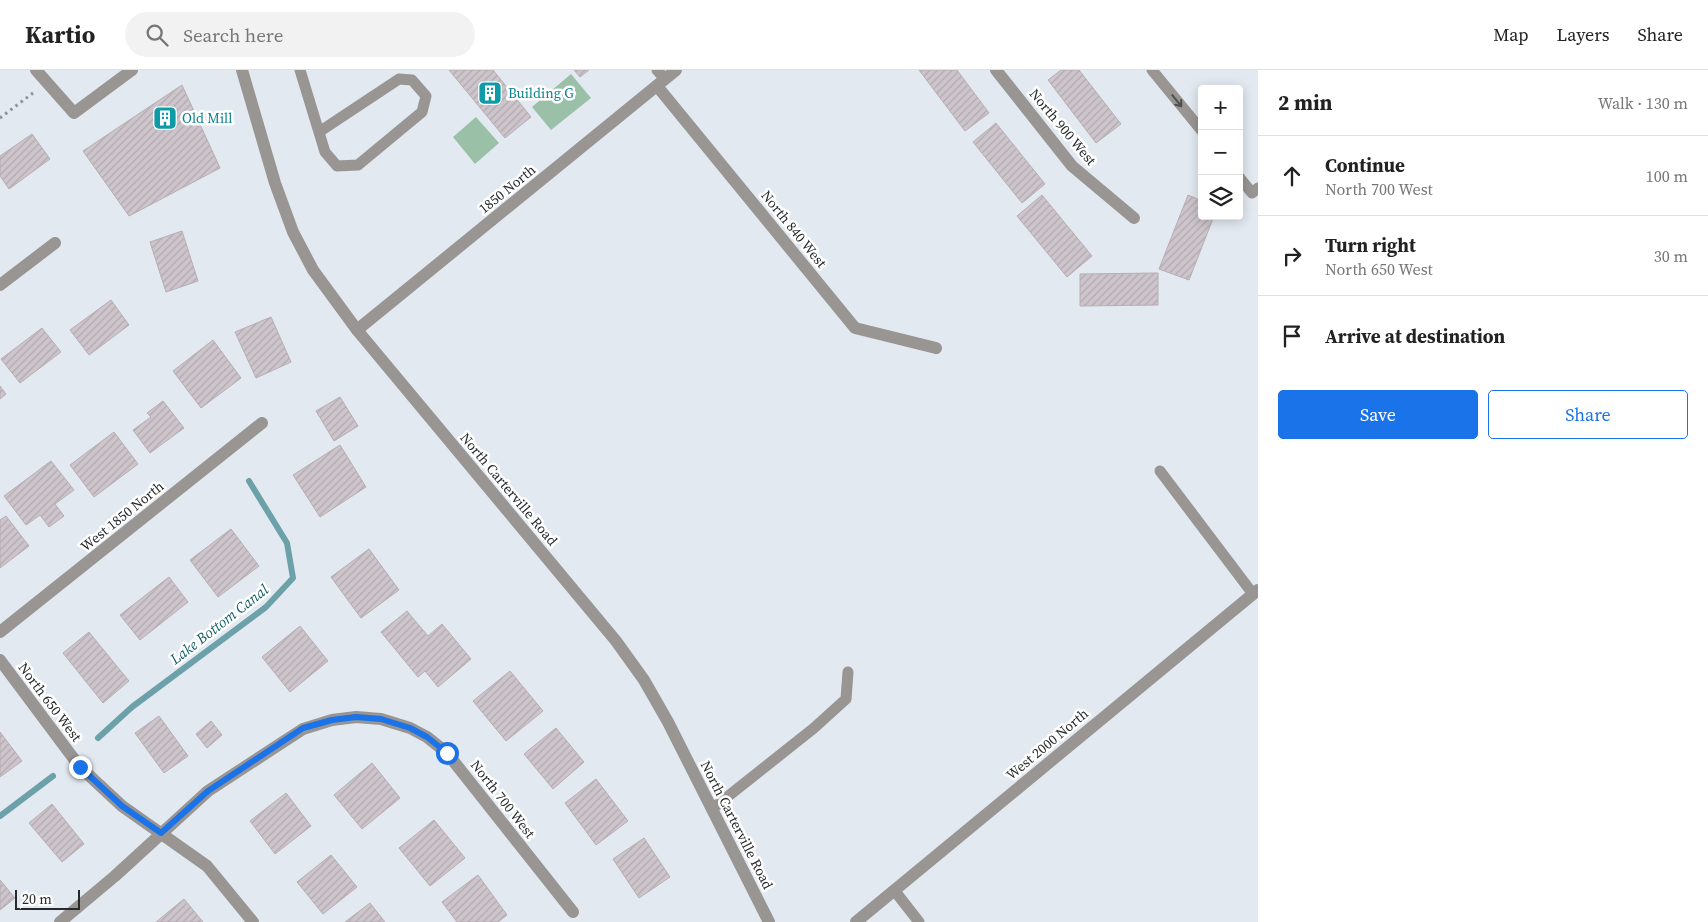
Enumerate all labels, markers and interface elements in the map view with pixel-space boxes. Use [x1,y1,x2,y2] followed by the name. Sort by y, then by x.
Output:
[125,12,475,57] search box
[25,18,95,51] text: Kartio
[143,21,171,49] icon: search
[183,22,283,48] text: Search here
[1493,22,1528,47] text: Map
[1556,22,1609,47] text: Layers
[1637,22,1683,47] text: Share
[477,80,503,106] building icon: Building G
[508,83,574,103] place label: Building G
[1025,84,1101,170] street label: North 900 West
[1198,85,1243,220] map controls
[1198,85,1243,130] button: +
[1278,88,1333,117] text: 2 min
[1598,92,1688,114] text: Walk · 130 m
[1171,94,1182,107] one-way arrow
[152,105,178,131] building icon: Old Mill
[182,108,232,128] place label: Old Mill
[1198,130,1243,175] button: −
[1325,152,1405,178] text: Continue
[474,160,540,218] street label: 1850 North
[1278,162,1306,190] icon: ahead
[1646,165,1688,187] text: 100 m
[1198,175,1243,220] button: layers
[1325,178,1433,200] text: North 700 West
[757,186,832,272] street label: North 840 West
[1325,232,1416,258] text: Turn right
[1278,242,1306,270] icon: right
[1654,245,1688,267] text: 30 m
[1325,258,1433,280] text: North 650 West
[1278,322,1306,350] icon: arrive
[1325,323,1505,349] text: Arrive at destination
[1278,390,1478,439] button: Save
[1488,390,1688,439] button: Share
[456,428,562,550] street label: North Carterville Road
[76,476,168,556] street label: West 1850 North
[165,578,273,670] water label: Lake Bottom Canal
[14,658,87,746] street label: North 650 West
[1002,704,1092,784] street label: West 2000 North
[436,742,459,765] route start
[69,756,92,779] route end
[466,756,540,843] street label: North 700 West
[696,757,778,893] street label: North Carterville Road
[15,887,80,910] scale bar
[22,889,52,909] text: 20 m

